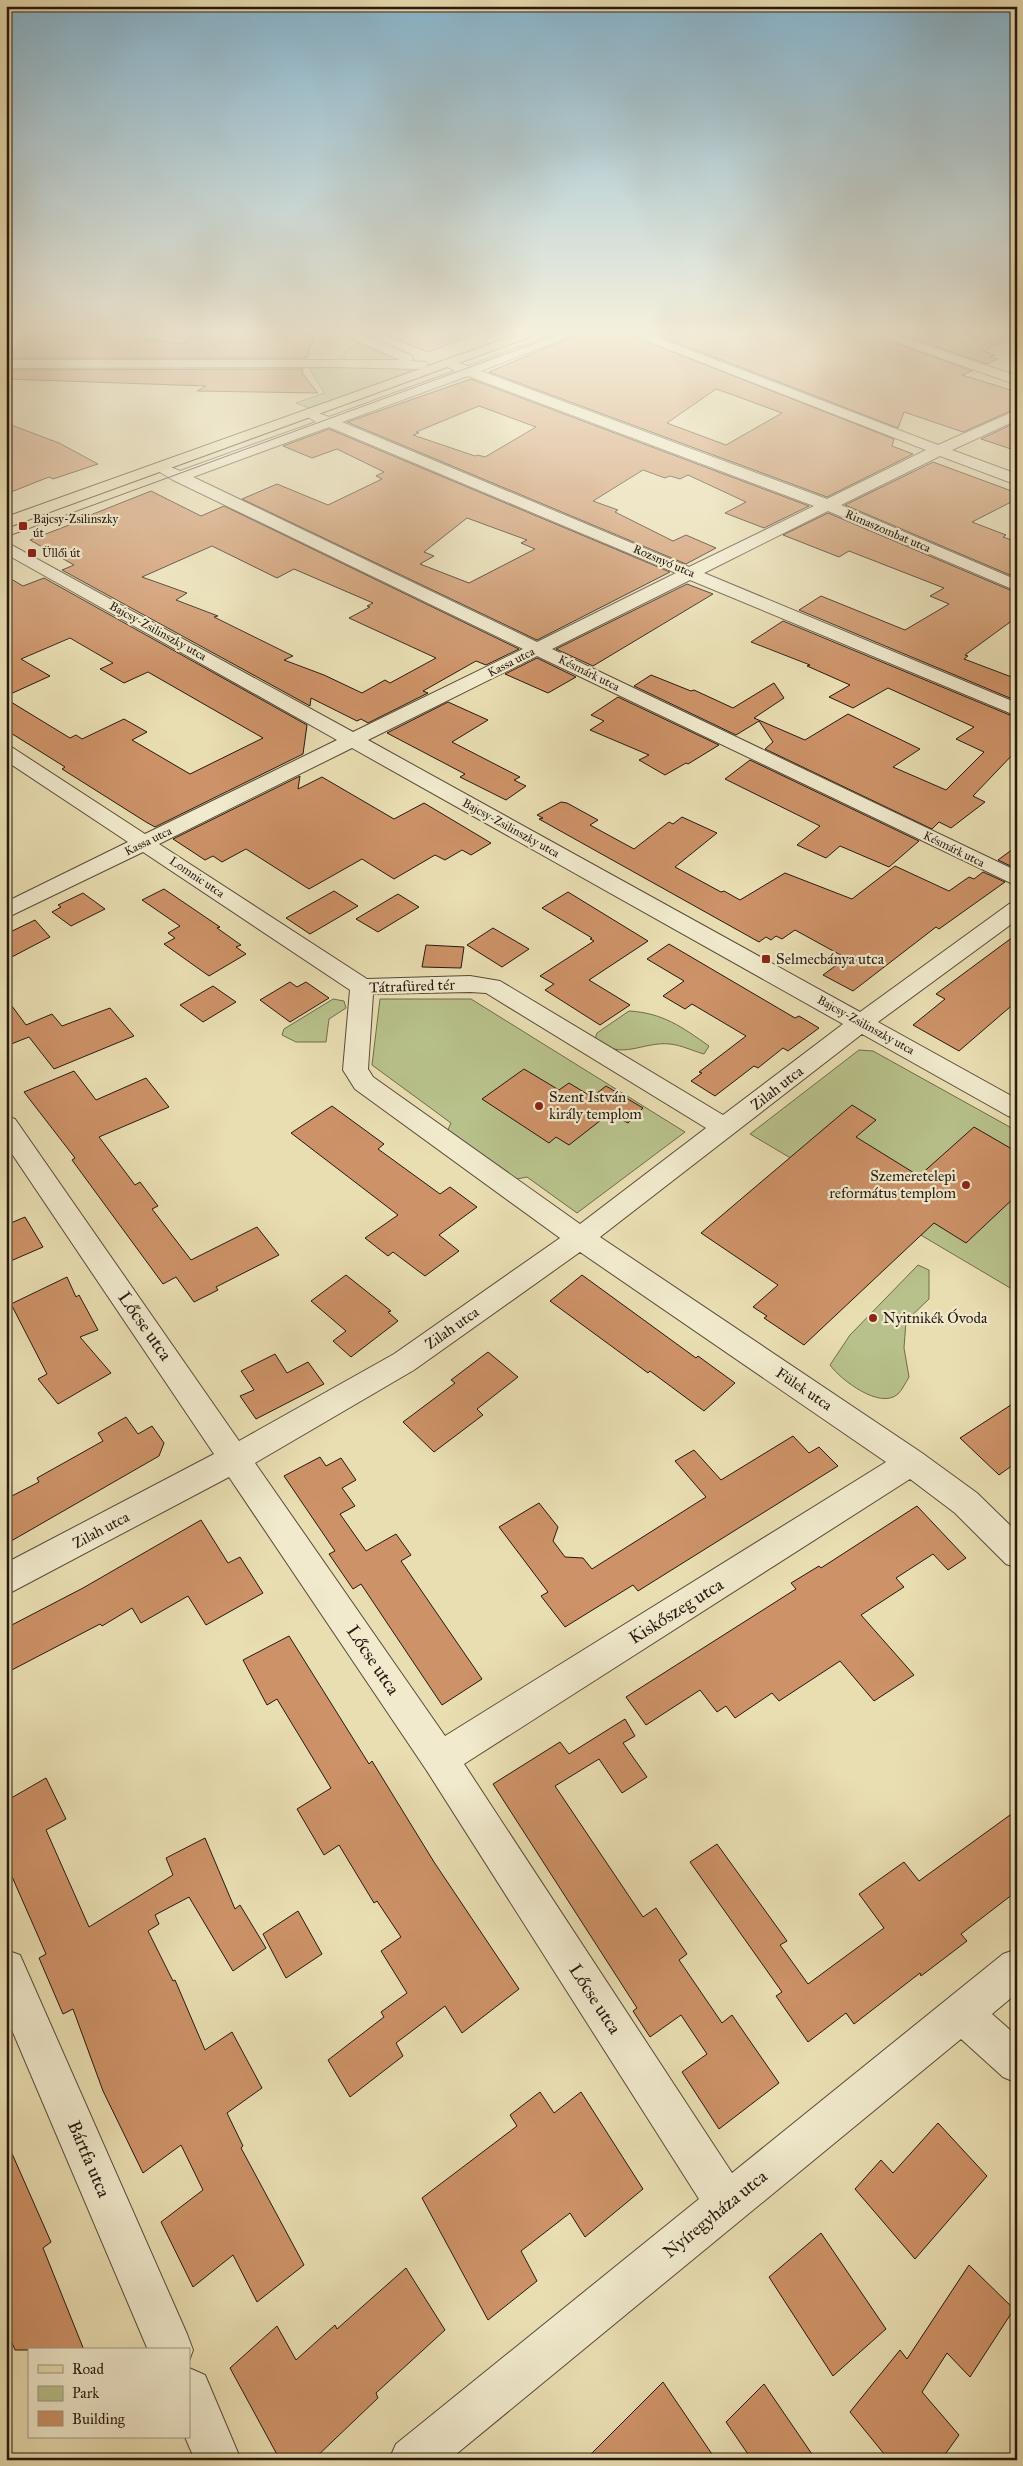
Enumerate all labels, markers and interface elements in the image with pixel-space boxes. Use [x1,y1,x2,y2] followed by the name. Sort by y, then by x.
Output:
[843,507,934,556] street label: Rimaszombat utca
[33,512,119,540] place label: Bajcsy-Zsilinszky út
[17,520,29,532] marker: Bajcsy-Zsilinszky út
[631,542,698,581] street label: Rozsnyó utca
[42,545,81,560] place label: Üllői út
[26,547,38,559] marker: Üllői út
[107,599,210,664] street label: Bajcsy-Zsilinszky utca
[485,644,538,680] street label: Kassa utca
[556,652,623,694] street label: Késmárk utca
[460,796,563,861] street label: Bajcsy-Zsilinszky utca
[122,823,175,858] street label: Kassa utca
[921,828,988,870] street label: Késmárk utca
[167,854,228,901] street label: Lomnic utca
[776,950,885,968] place label: Selmecbánya utca
[760,953,772,965] marker: Selmecbánya utca
[369,975,456,996] street label: Tátrafüred tér
[815,993,918,1058] street label: Bajcsy-Zsilinszky utca
[747,1062,807,1114] street label: Zilah utca
[549,1088,642,1123] place label: Szent István király templom
[533,1100,545,1112] marker: Szent István király templom
[829,1167,956,1202] place label: Szemeretelepi református templom
[960,1179,972,1191] marker: Szemeretelepi református templom
[113,1287,177,1365] street label: Lőcse utca
[422,1303,483,1353] street label: Zilah utca
[883,1308,988,1327] place label: Nyitnikék Óvoda
[867,1312,879,1324] marker: Nyitnikék Óvoda
[772,1364,836,1415] street label: Fülek utca
[70,1507,133,1552] street label: Zilah utca
[625,1573,728,1650] street label: Kiskőszeg utca
[342,1621,404,1699] street label: Lőcse utca
[564,1960,626,2039] street label: Lőcse utca
[63,2117,115,2201] street label: Bártfa utca
[658,2165,772,2264] street label: Nyíregyháza utca
[28,2348,190,2438] legend
[72,2360,104,2378] text: Road
[72,2384,99,2402] text: Park
[72,2410,126,2428] text: Building

